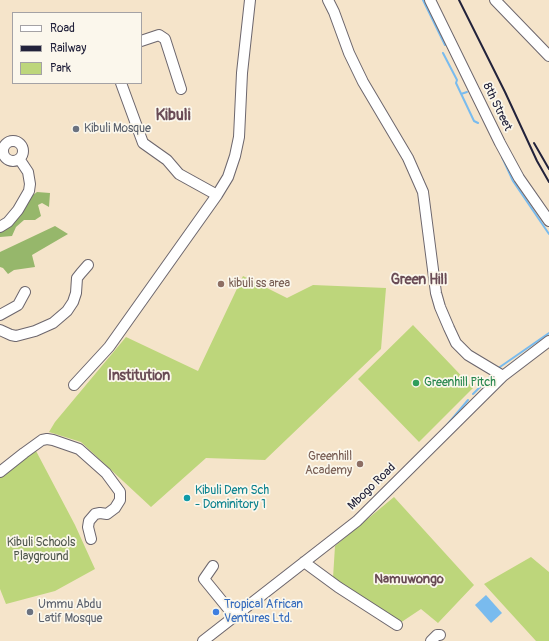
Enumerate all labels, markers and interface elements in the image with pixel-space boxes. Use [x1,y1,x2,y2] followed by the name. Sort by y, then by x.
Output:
[12,12,142,84] legend
[50,21,75,36] text: Road
[50,41,86,56] text: Railway
[50,61,71,76] text: Park
[479,81,515,133] street label: 8th Street
[155,106,191,126] district label: Kibuli
[84,122,151,136] place label: Kibuli Mosque
[71,124,81,134] marker: Kibuli Mosque
[391,272,447,288] district label: Green Hill
[229,277,290,291] place label: kibuli ss area
[216,279,226,289] marker: kibuli ss area
[108,368,170,384] district label: Institution
[424,376,496,390] place label: Greenhill Pitch
[411,378,421,388] marker: Greenhill Pitch
[305,450,352,478] place label: Greenhill Academy
[355,459,365,469] marker: Greenhill Academy
[345,461,399,513] street label: Mbogo Road
[195,484,269,512] place label: Kibuli Dem Sch - Dominitory 1
[182,493,192,503] marker: Kibuli Dem Sch - Dominitory 1
[7,536,75,564] park label: Kibuli Schools Playground
[374,572,444,588] district label: Namuwongo
[38,598,102,626] place label: Ummu Abdu Latif Mosque
[224,598,303,626] place label: Tropical African Ventures Ltd.
[25,607,35,617] marker: Ummu Abdu Latif Mosque
[211,607,221,617] marker: Tropical African Ventures Ltd.

